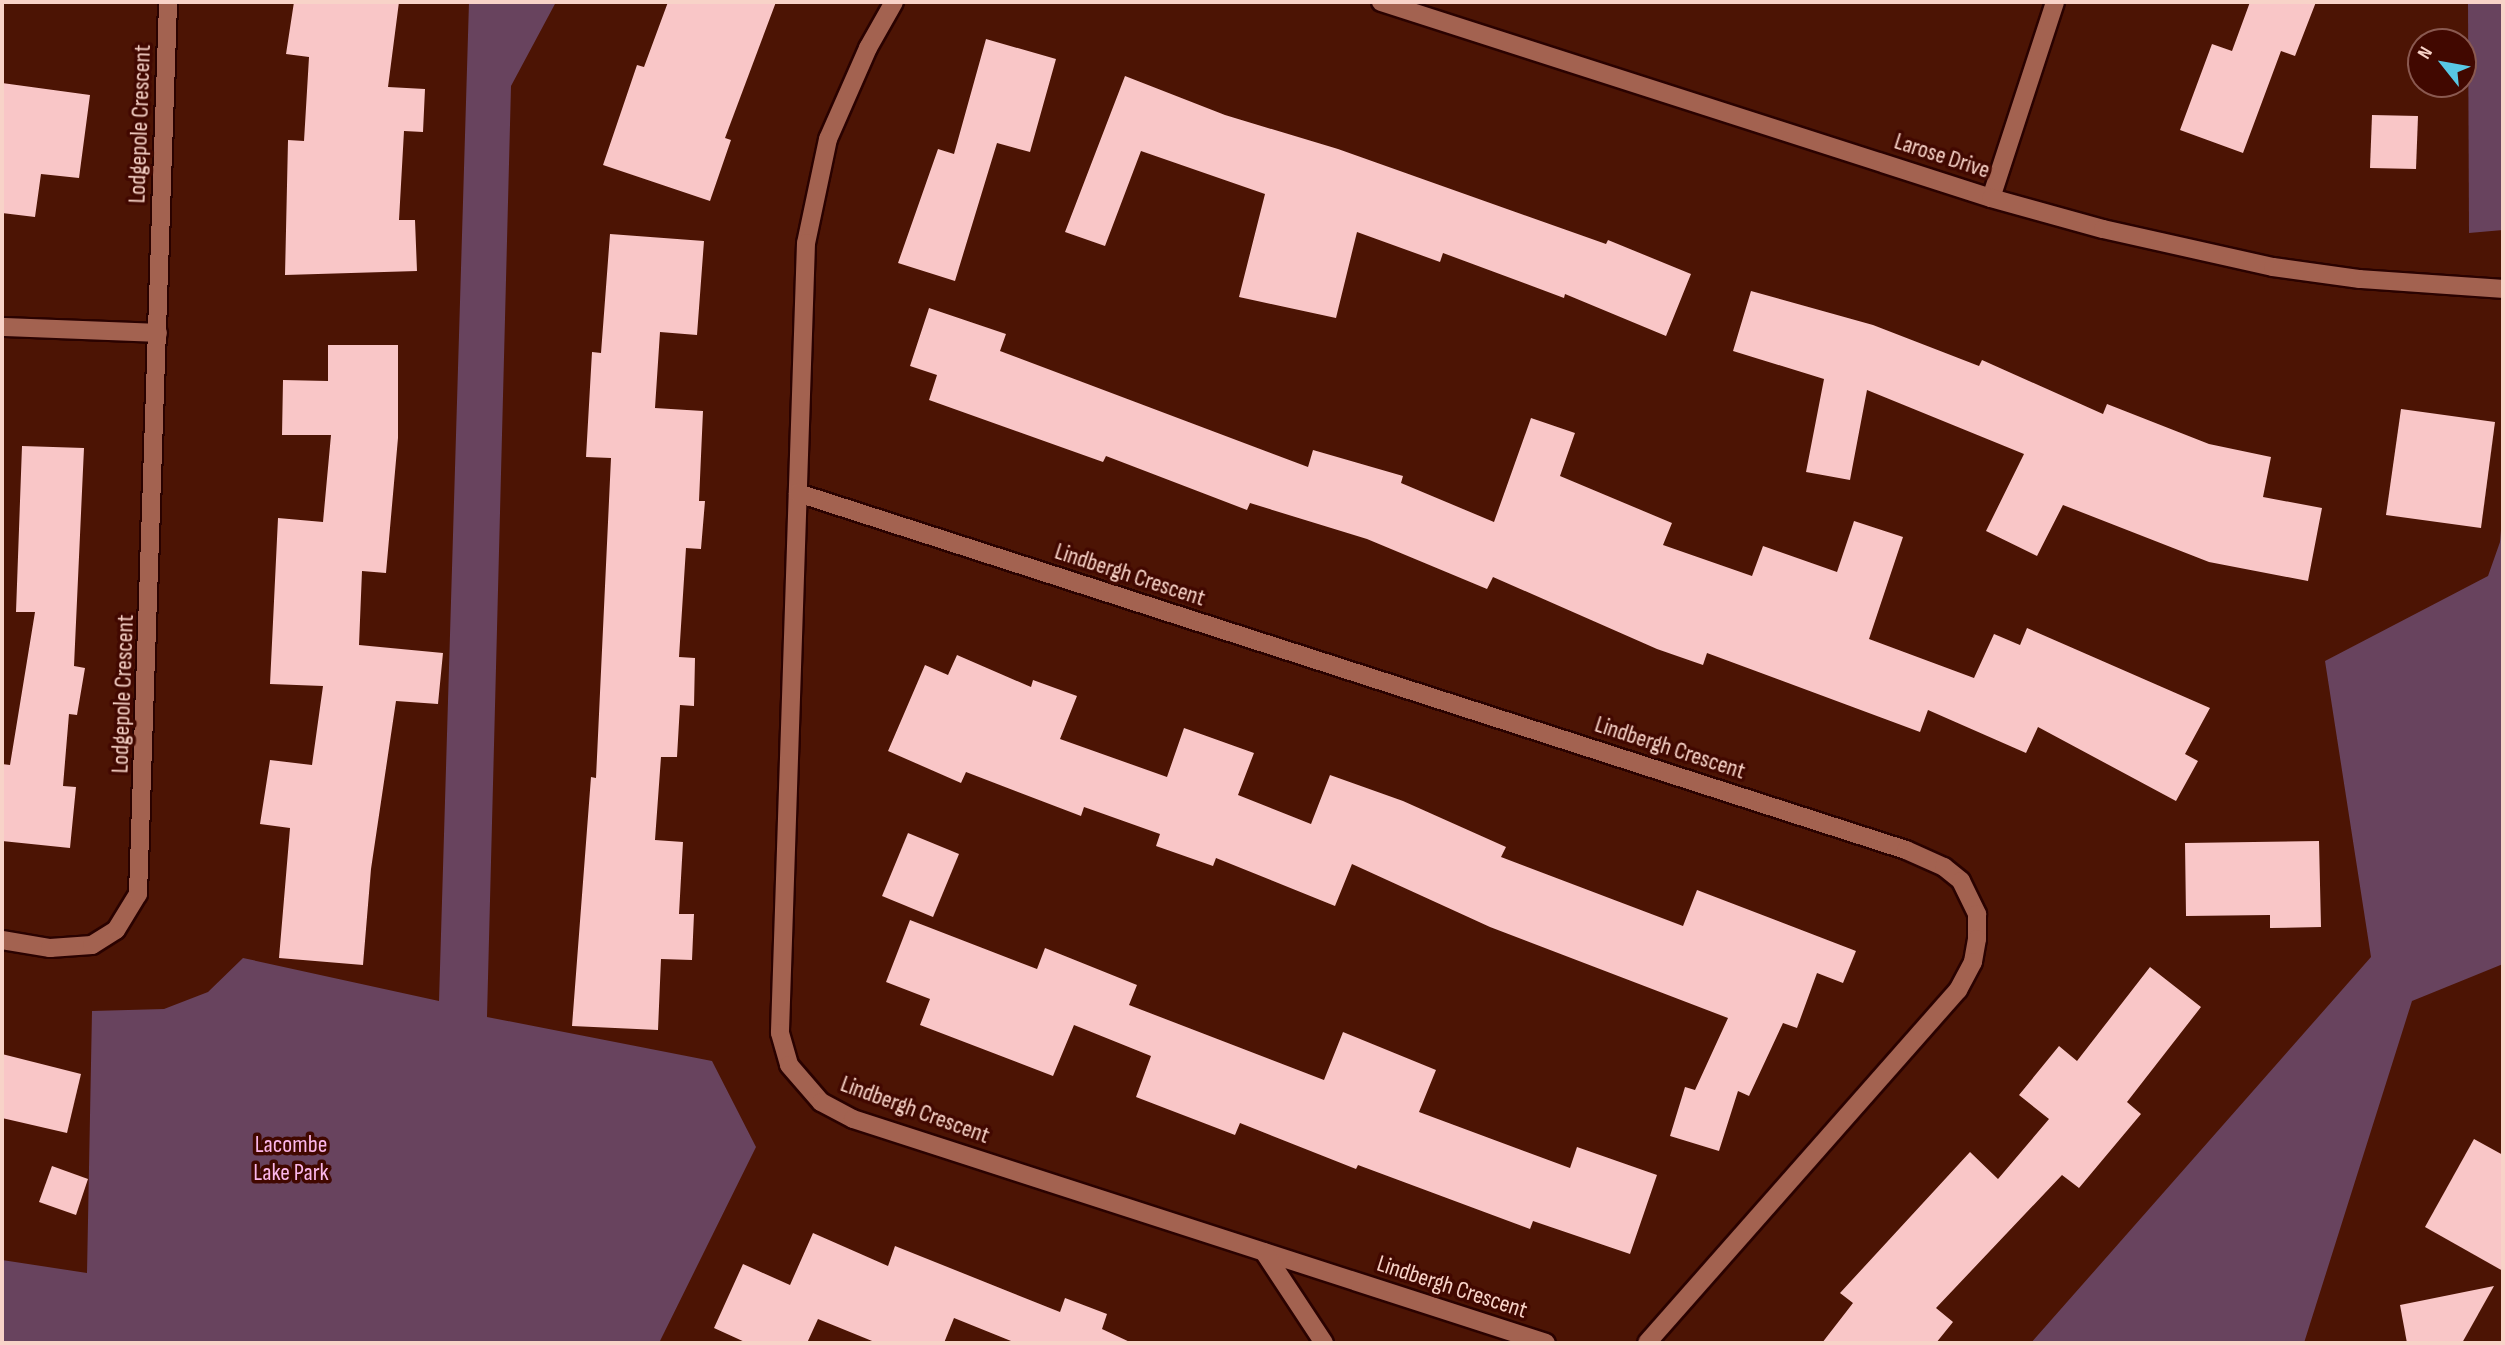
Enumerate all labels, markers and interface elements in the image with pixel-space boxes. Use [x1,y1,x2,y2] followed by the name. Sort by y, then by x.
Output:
[2407,28,2477,98] north arrow
[2413,43,2438,63] text: N
[123,44,157,204] street label: Lodgepole Crescent
[1891,127,1993,185] street label: Larose Drive
[1051,537,1209,613] street label: Lindbergh Crescent
[106,614,140,774] street label: Lodgepole Crescent
[1591,710,1749,786] street label: Lindbergh Crescent
[837,1070,993,1150] street label: Lindbergh Crescent
[253,1131,329,1187] park label: Lacombe Lake Park
[1373,1249,1531,1325] street label: Lindbergh Crescent

